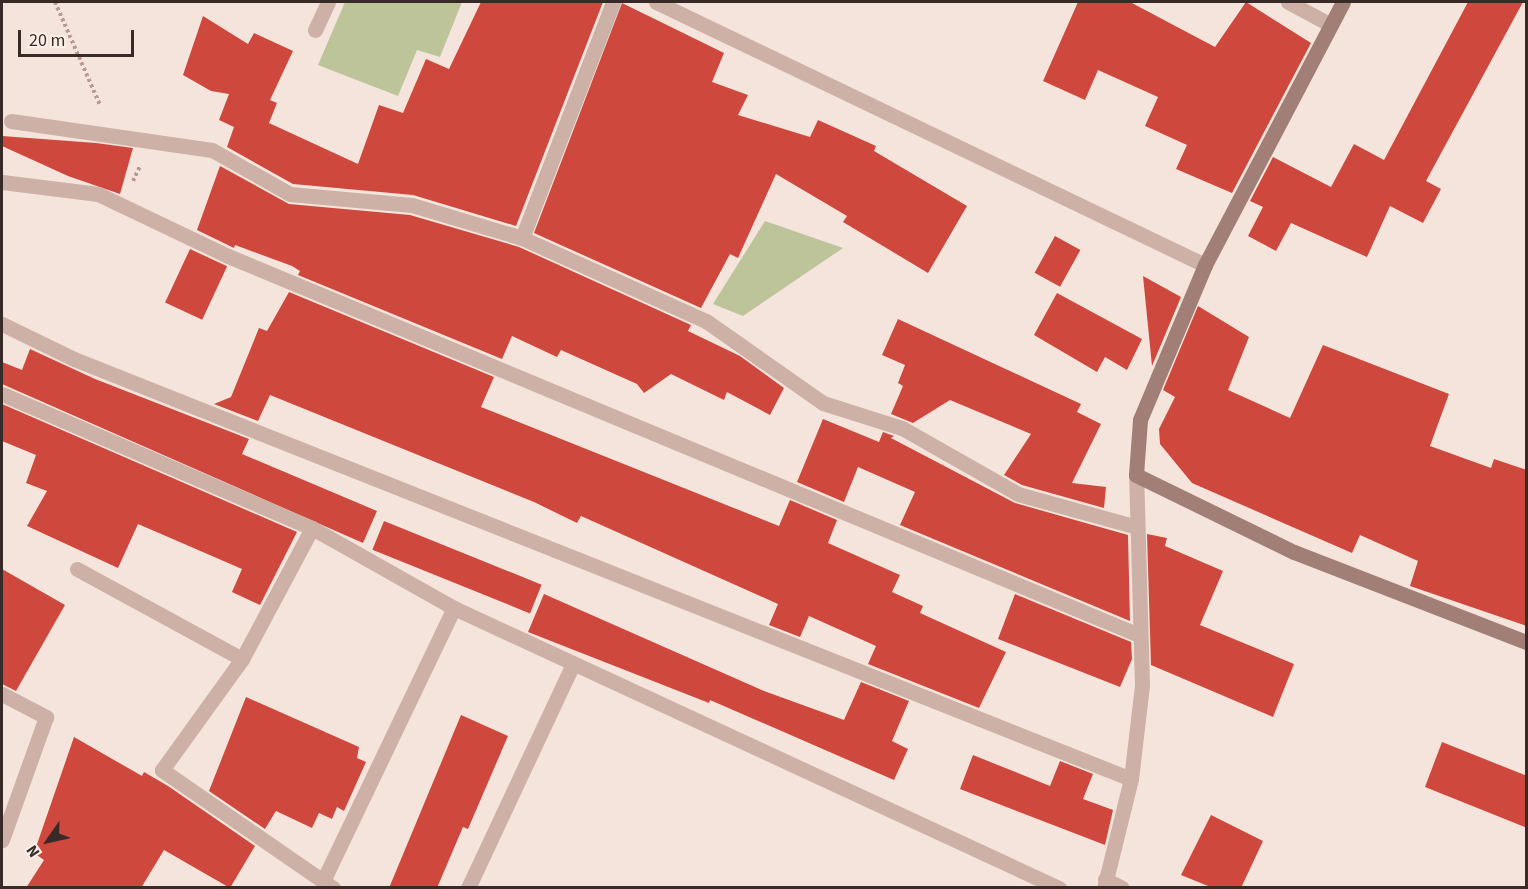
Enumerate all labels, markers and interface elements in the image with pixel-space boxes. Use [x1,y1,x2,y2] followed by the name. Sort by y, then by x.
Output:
[21,18,136,56] scale bar
[29,28,65,53] text: 20 m
[18,811,78,871] north arrow
[21,841,45,862] text: N

